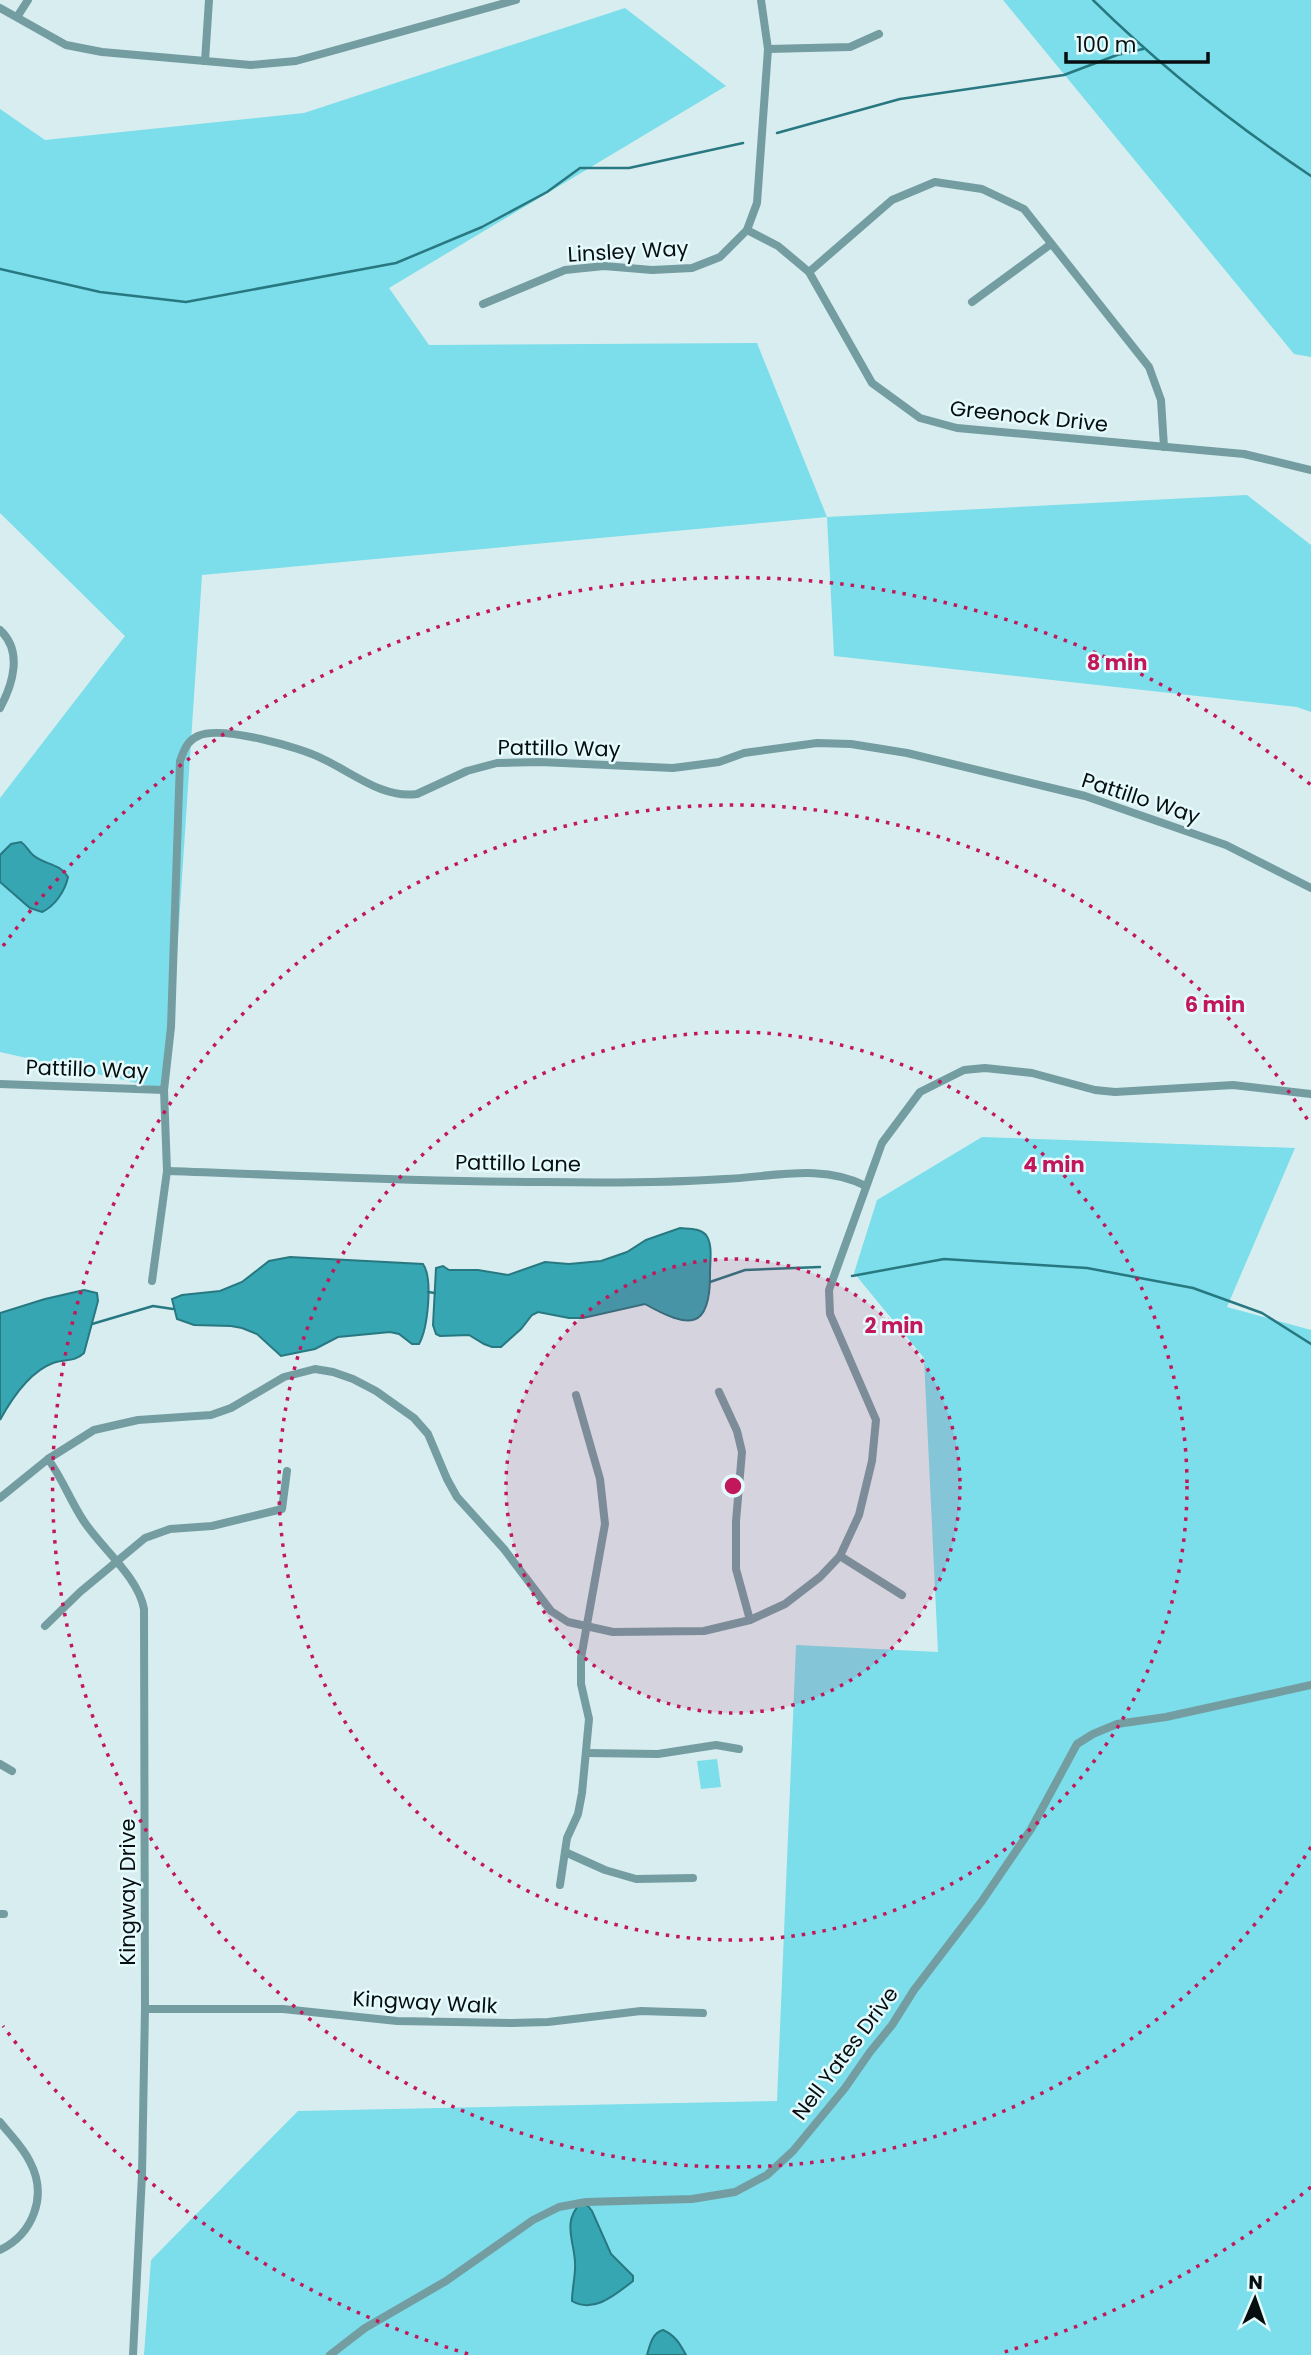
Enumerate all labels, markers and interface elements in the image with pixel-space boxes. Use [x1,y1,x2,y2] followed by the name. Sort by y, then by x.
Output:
[1066,21,1208,65] scale bar
[1076,30,1136,59] text: 100 m
[567,233,689,269] street label: Linsley Way
[948,393,1110,439] street label: Greenock Drive
[1087,648,1147,677] text: 8 min
[497,732,621,764] street label: Pattillo Way
[1078,765,1204,831] street label: Pattillo Way
[1185,990,1245,1019] text: 6 min
[25,1052,149,1086] street label: Pattillo Way
[455,1147,581,1179] street label: Pattillo Lane
[1023,1150,1085,1179] text: 4 min
[864,1311,924,1340] text: 2 min
[721,1474,745,1498] centre of rings
[113,1819,142,1965] street label: Kingway Drive
[785,1980,905,2126] street label: Nell Yates Drive
[352,1984,498,2020] street label: Kingway Walk
[1220,2264,1290,2334] north arrow
[1248,2269,1263,2296] text: N

